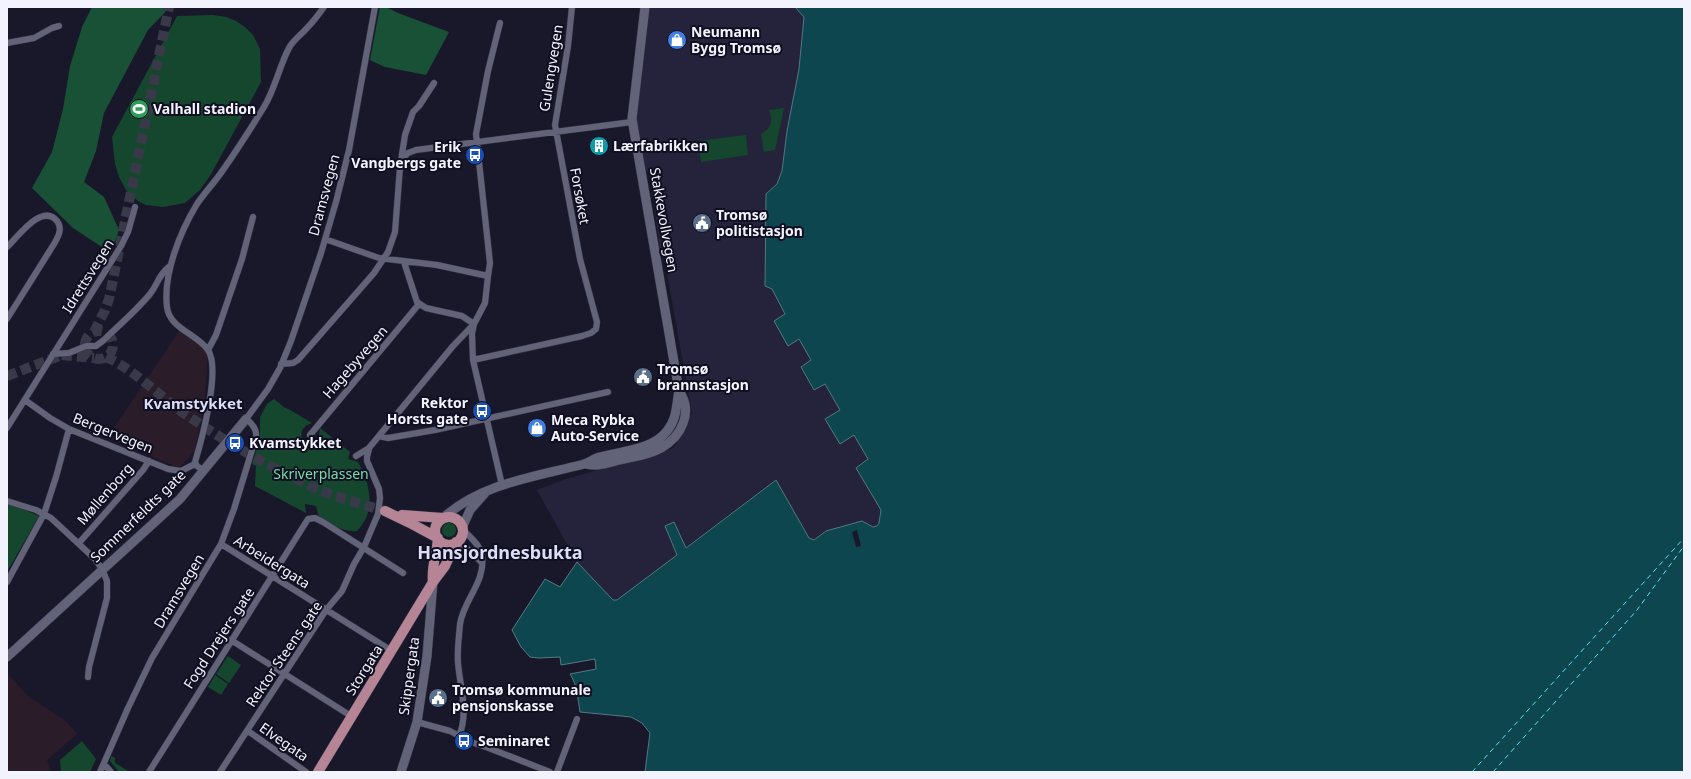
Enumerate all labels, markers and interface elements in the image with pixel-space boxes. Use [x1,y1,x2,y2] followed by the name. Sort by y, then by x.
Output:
[691,22,781,57] place label: Neumann Bygg Tromsø
[534,23,567,113] street label: Gulengvegen
[666,29,688,51] shop icon: Neumann Bygg Tromsø
[128,98,150,120] sports icon: Valhall stadion
[153,99,256,118] place label: Valhall stadion
[588,135,610,157] building icon: Lærfabrikken
[613,136,708,155] place label: Lærfabrikken
[351,137,461,172] place label: Erik Vangbergs gate
[464,144,486,166] bus stop icon: Erik Vangbergs gate
[304,152,344,238] street label: Dramsvegen
[566,166,595,226] street label: Forsøket
[646,166,683,274] street label: Stakkevollvegen
[716,205,803,240] place label: Tromsø politistasjon
[691,212,713,234] public building icon: Tromsø politistasjon
[57,235,118,316] street label: Idrettsvegen
[318,321,391,402] street label: Hagebyvegen
[657,359,749,394] place label: Tromsø brannstasjon
[632,366,654,388] public building icon: Tromsø brannstasjon
[144,393,243,413] district label: Kvamstykket
[387,393,469,428] place label: Rektor Horsts gate
[471,400,493,422] bus stop icon: Rektor Horsts gate
[70,408,156,457] street label: Bergervegen
[551,410,639,445] place label: Meca Rybka Auto-Service
[526,417,548,439] shop icon: Meca Rybka Auto-Service
[224,432,246,454] bus stop icon: Kvamstykket
[249,433,341,452] place label: Kvamstykket
[72,459,137,529] street label: Møllenborg
[273,464,369,483] park label: Skriverplassen
[86,465,190,566] street label: Sommerfeldts gate
[231,531,314,593] street label: Arbeidergata
[417,540,583,564] district label: Hansjordnesbukta
[149,550,208,631] street label: Dramsvegen
[179,583,259,692] street label: Fogd Drejers gate
[241,597,326,710] street label: Rektor Steens gate
[394,636,423,716] street label: Skippergata
[341,641,387,699] street label: Storgata
[452,680,591,715] place label: Tromsø kommunale pensjonskasse
[427,687,449,709] public building icon: Tromsø kommunale pensjonskasse
[256,718,313,765] street label: Elvegata
[453,730,475,752] bus stop icon: Seminaret
[478,731,550,750] place label: Seminaret

